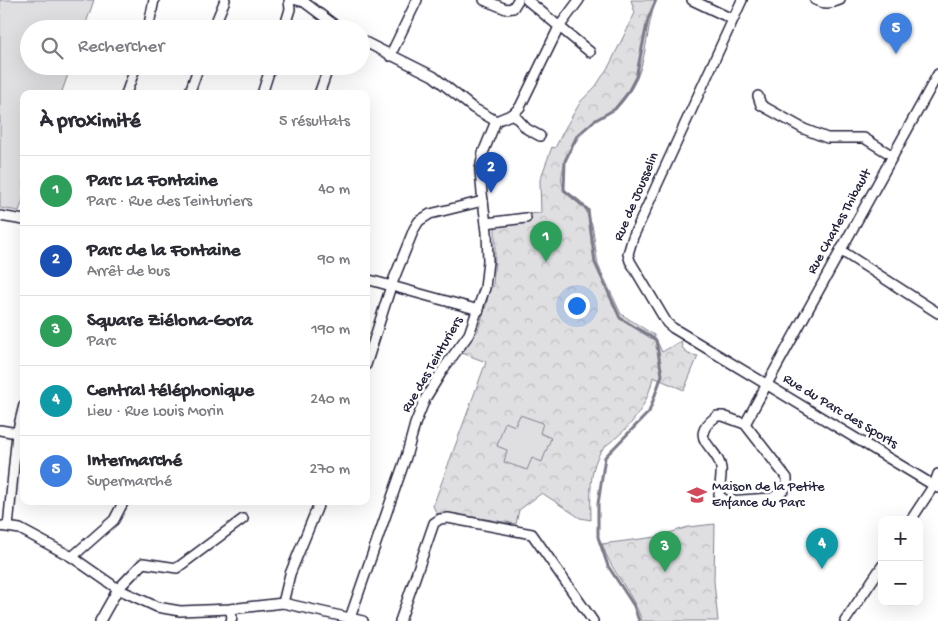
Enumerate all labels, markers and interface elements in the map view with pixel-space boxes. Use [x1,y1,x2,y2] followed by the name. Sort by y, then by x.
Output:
[880,13,912,54] pin: 5
[20,20,370,75] search box
[38,34,66,62] icon: search
[78,36,164,59] text: Rechercher
[40,110,141,135] text: À proximité
[279,113,350,132] text: 5 résultats
[611,150,663,244] street label: Rue de Jousselin
[475,152,507,193] pin: 2
[804,165,877,278] street label: Rue Charles Thibault
[87,170,218,193] text: Parc La Fontaine
[53,181,59,200] text: 1
[318,181,350,200] text: 40 m
[87,193,252,212] text: Parc · Rue des Teinturiers
[530,221,562,262] pin: 1
[87,240,240,263] text: Parc de la Fontaine
[52,251,60,270] text: 2
[318,251,350,270] text: 90 m
[87,263,170,282] text: Arrêt de bus
[564,293,590,319] your location
[87,310,253,333] text: Square Ziélona-Gora
[399,313,468,416] street label: Rue des Teinturiers
[52,321,60,340] text: 3
[311,321,350,340] text: 190 m
[87,333,116,352] text: Parc
[779,371,901,454] street label: Rue du Parc des Sports
[87,380,254,403] text: Central téléphonique
[52,391,60,410] text: 4
[310,391,350,410] text: 240 m
[87,403,224,422] text: Lieu · Rue Louis Morin
[87,450,182,473] text: Intermarché
[52,461,60,480] text: 5
[310,461,350,480] text: 270 m
[87,473,172,492] text: Supermarché
[712,479,825,512] place label: Maison de la Petite Enfance du Parc
[686,484,708,506] school or university icon: Maison de la Petite Enfance du Parc
[878,516,923,606] map controls
[878,516,923,561] button: +
[806,528,838,569] pin: 4
[649,531,681,572] pin: 3
[878,561,923,606] button: −

